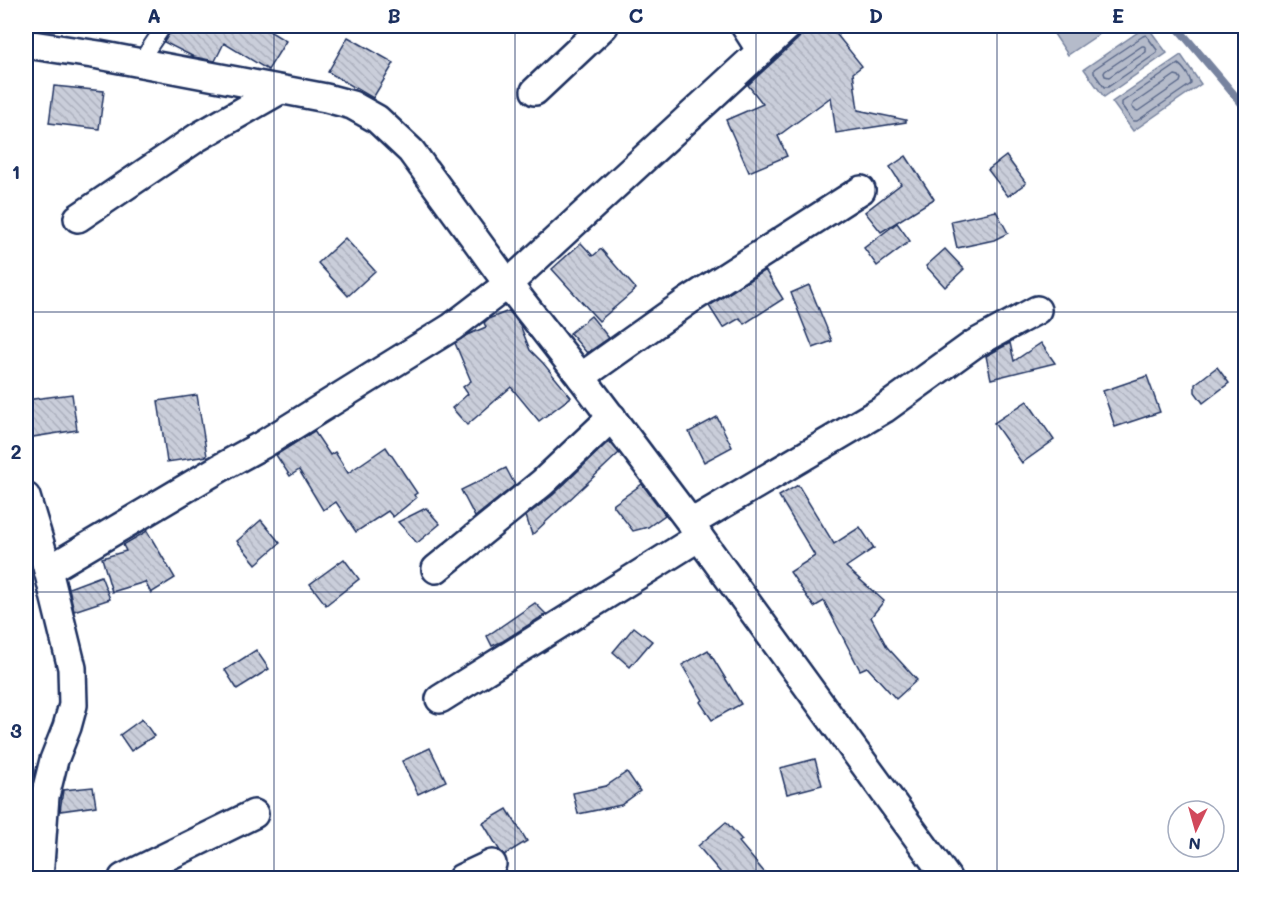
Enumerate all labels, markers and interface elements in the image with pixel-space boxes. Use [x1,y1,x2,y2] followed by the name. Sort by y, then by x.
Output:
[147,2,161,28] text: A
[387,2,401,28] text: B
[629,2,644,28] text: C
[869,2,883,28] text: D
[1112,2,1124,28] text: E
[12,158,20,184] text: 1
[10,438,22,464] text: 2
[10,717,22,743] text: 3
[1166,799,1226,859] north arrow
[1188,833,1202,855] text: N

